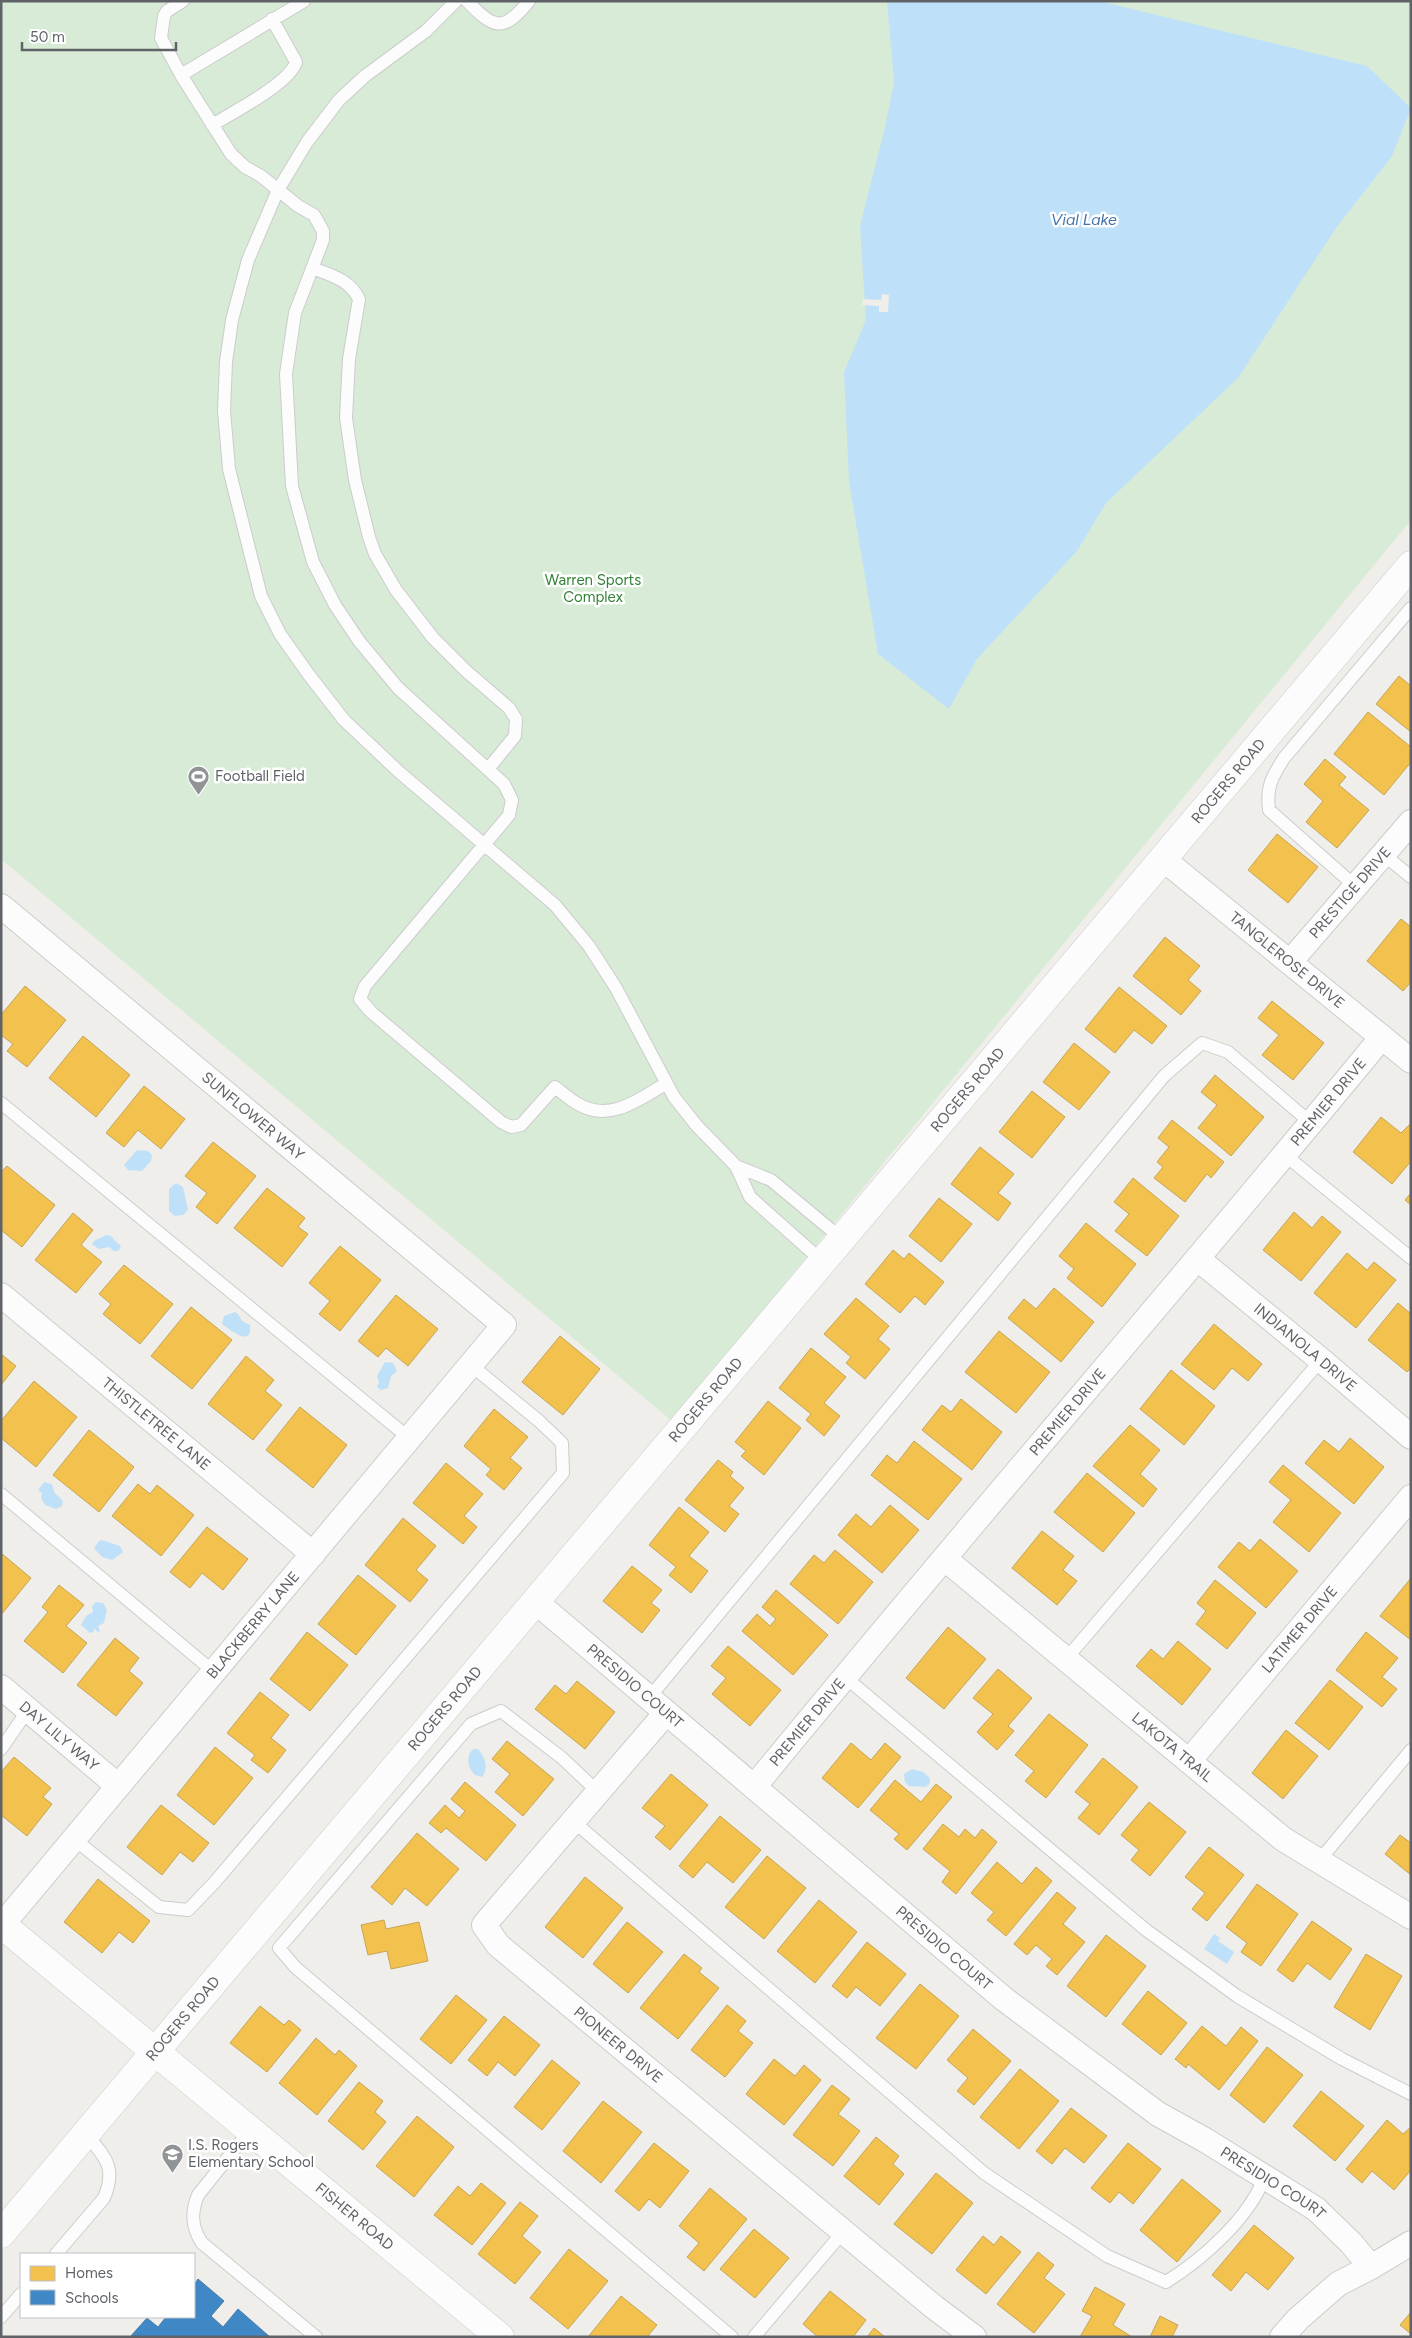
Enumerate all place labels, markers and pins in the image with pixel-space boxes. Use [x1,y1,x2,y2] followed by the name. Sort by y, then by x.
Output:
[187,764,211,795] sports icon: Football Field
[215,767,305,785] place label: Football Field
[188,2136,314,2171] place label: I.S. Rogers Elementary School
[160,2142,184,2173] school or university icon: I.S. Rogers Elementary School

